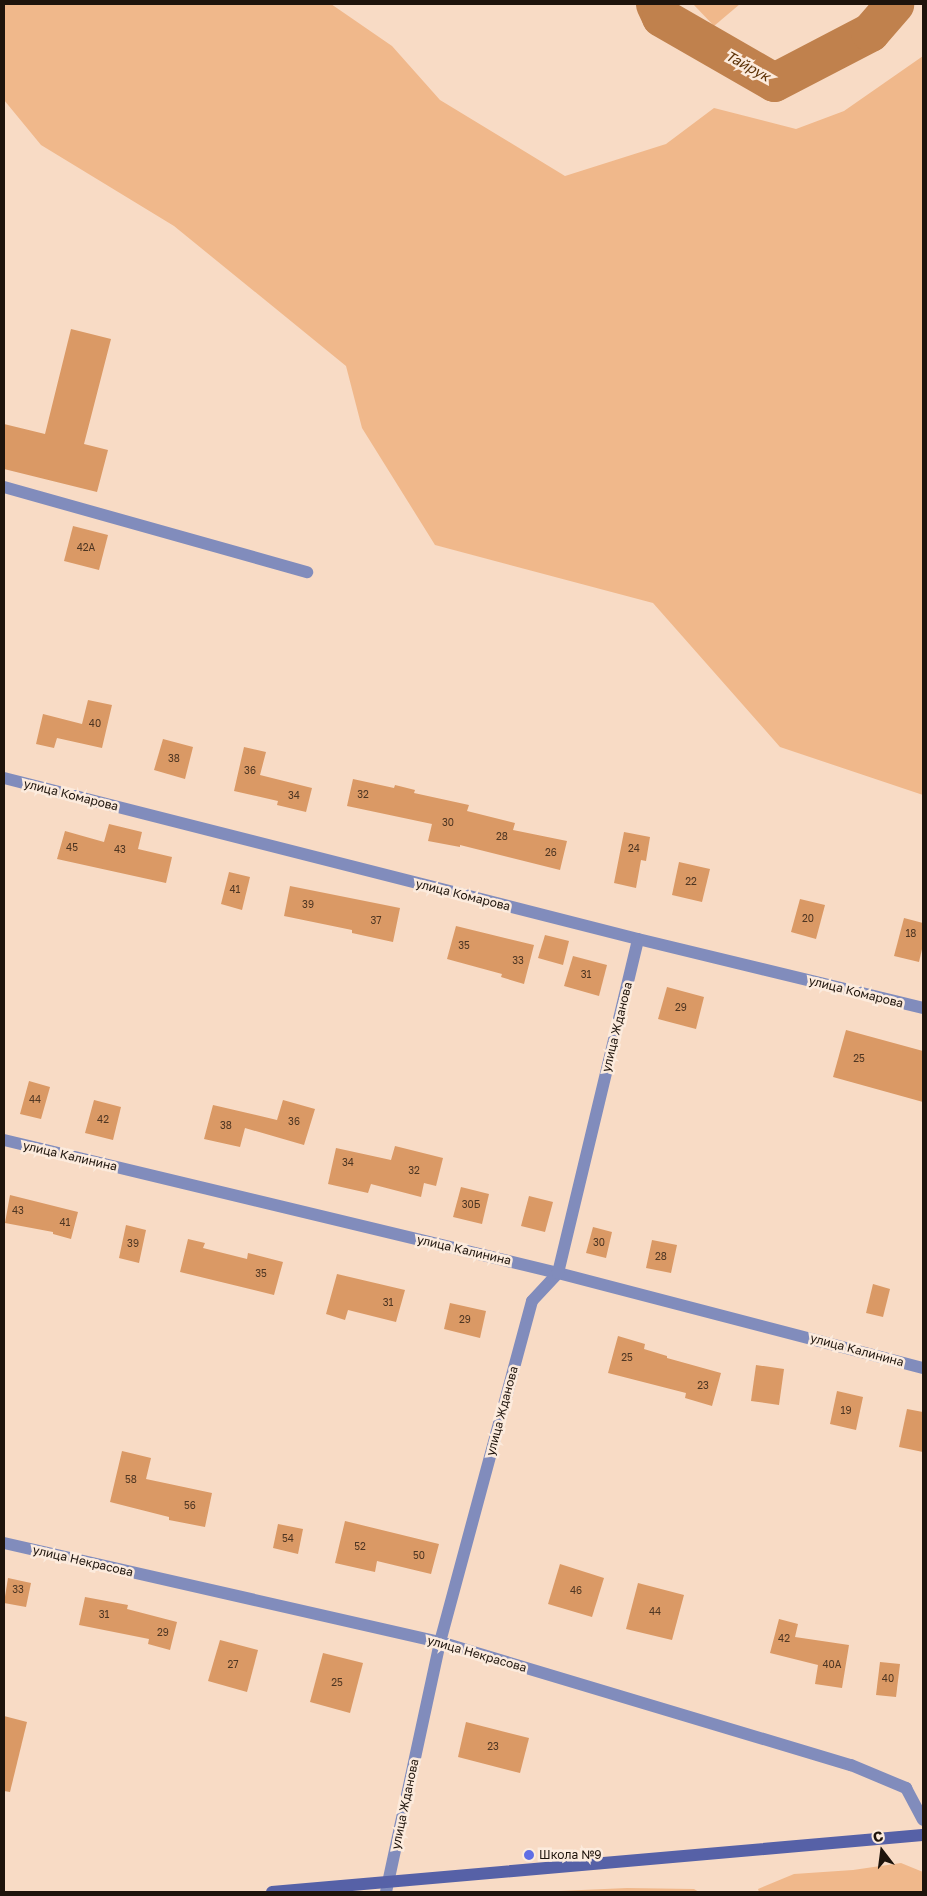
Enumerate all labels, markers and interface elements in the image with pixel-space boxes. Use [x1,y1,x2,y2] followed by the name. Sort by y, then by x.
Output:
[723,47,773,85] water label: Тайрук
[77,542,95,554] house number: 42А
[89,718,101,730] house number: 40
[168,753,180,765] house number: 38
[244,765,256,777] house number: 36
[22,776,120,814] street label: улица Комарова
[357,789,369,801] house number: 32
[288,790,300,802] house number: 34
[442,817,454,829] house number: 30
[496,831,508,843] house number: 28
[66,842,78,854] house number: 45
[628,843,640,855] house number: 24
[114,844,126,856] house number: 43
[545,847,557,859] house number: 26
[414,876,512,914] street label: улица Комарова
[685,876,697,888] house number: 22
[230,884,240,896] house number: 41
[302,899,314,911] house number: 39
[802,913,814,925] house number: 20
[370,915,382,927] house number: 37
[906,928,916,940] house number: 18
[458,940,470,952] house number: 35
[512,955,524,967] house number: 33
[581,969,591,981] house number: 31
[807,973,905,1011] street label: улица Комарова
[599,981,635,1073] street label: улица Жданова
[675,1002,687,1014] house number: 29
[853,1053,865,1065] house number: 25
[29,1094,41,1106] house number: 44
[97,1114,109,1126] house number: 42
[288,1116,300,1128] house number: 36
[220,1120,232,1132] house number: 38
[21,1138,119,1174] street label: улица Калинина
[342,1157,354,1169] house number: 34
[408,1165,420,1177] house number: 32
[462,1199,480,1211] house number: 30Б
[12,1205,24,1217] house number: 43
[60,1217,70,1229] house number: 41
[415,1232,513,1268] street label: улица Калинина
[593,1237,605,1249] house number: 30
[127,1238,139,1250] house number: 39
[655,1251,667,1263] house number: 28
[255,1268,267,1280] house number: 35
[383,1297,393,1309] house number: 31
[459,1314,471,1326] house number: 29
[809,1331,905,1369] street label: улица Калинина
[621,1352,633,1364] house number: 25
[483,1365,521,1457] street label: улица Жданова
[697,1380,709,1392] house number: 23
[841,1405,851,1417] house number: 19
[125,1474,137,1486] house number: 58
[184,1500,196,1512] house number: 56
[282,1533,294,1545] house number: 54
[354,1541,366,1553] house number: 52
[31,1542,135,1580] street label: улица Некрасова
[413,1550,425,1562] house number: 50
[12,1584,24,1596] house number: 33
[570,1585,582,1597] house number: 46
[649,1606,661,1618] house number: 44
[99,1609,109,1621] house number: 31
[157,1627,169,1639] house number: 29
[426,1633,528,1675] street label: улица Некрасова
[778,1633,790,1645] house number: 42
[227,1659,239,1671] house number: 27
[823,1659,841,1671] house number: 40А
[882,1673,894,1685] house number: 40
[331,1677,343,1689] house number: 25
[487,1741,499,1753] house number: 23
[388,1757,422,1851] street label: улица Жданова
[857,1826,907,1876] north arrow
[871,1827,885,1846] text: С
[539,1848,602,1862] place label: Школа №9
[523,1849,535,1861] marker: Школа №9

